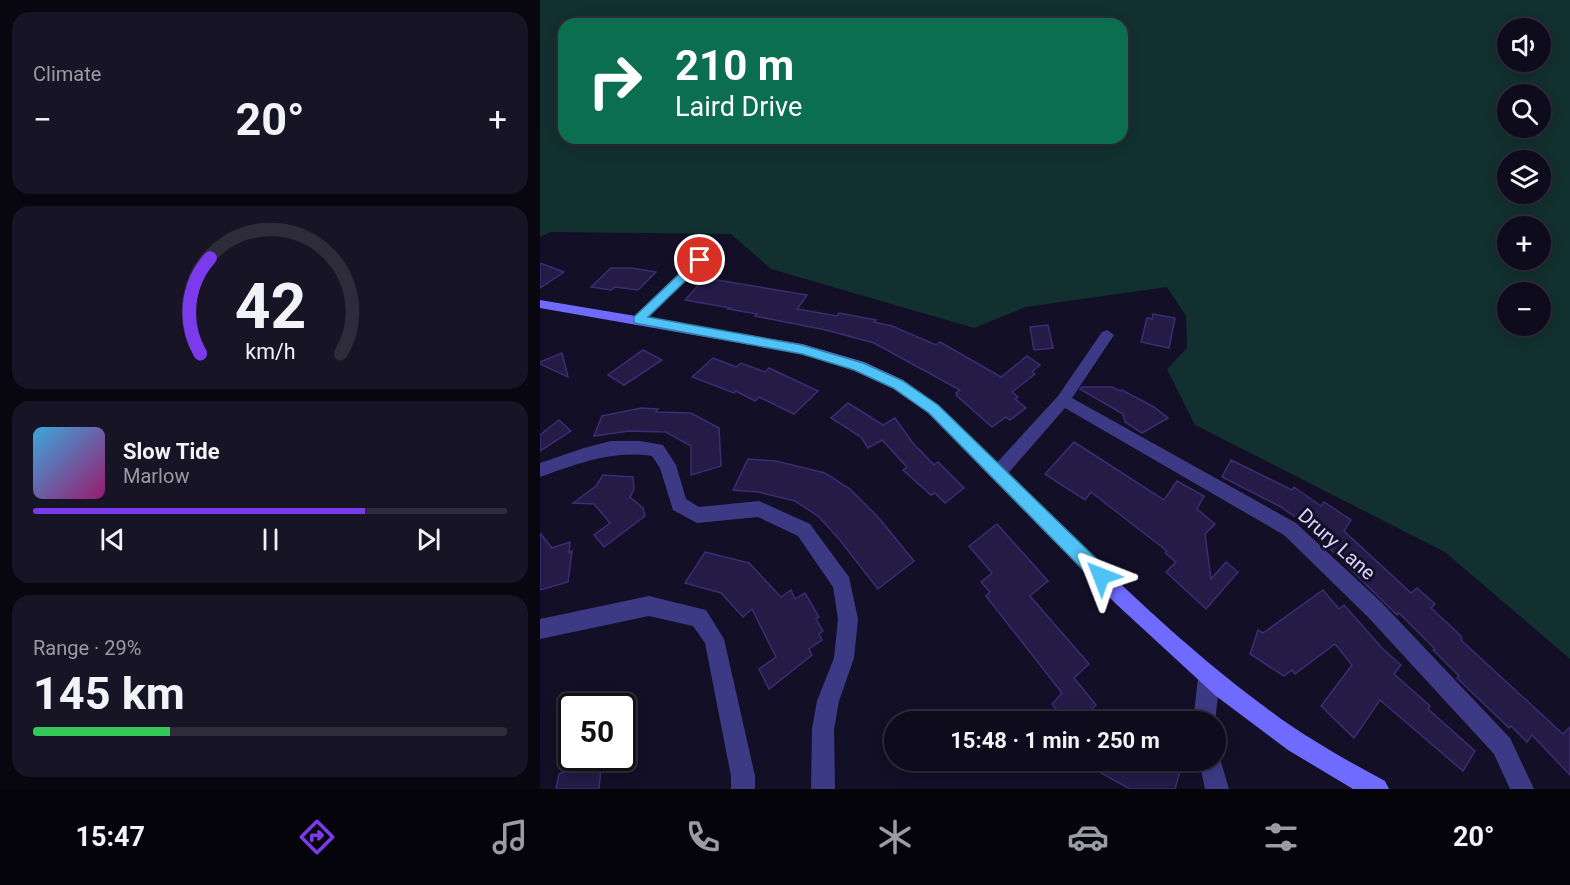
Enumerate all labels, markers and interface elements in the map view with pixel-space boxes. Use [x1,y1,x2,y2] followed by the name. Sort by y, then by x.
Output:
[1497,18,1551,336] map controls
[1497,18,1551,72] button: sound
[675,41,794,90] text: 210 m
[576,42,654,120] icon: right
[33,62,101,86] text: Climate
[1497,84,1551,138] button: search
[675,91,802,123] text: Laird Drive
[235,93,305,146] text: 20°
[33,100,52,139] text: −
[488,100,507,139] text: +
[1497,150,1551,204] button: layers
[1497,216,1551,270] button: +
[674,234,725,285] pin
[683,243,716,276] icon: arrive
[234,271,306,344] text: 42
[1497,282,1551,336] button: −
[245,340,295,365] text: km/h
[123,439,220,464] text: Slow Tide
[123,464,189,488] text: Marlow
[1293,503,1381,585] street label: Drury Lane
[96,523,129,556] icon: previous
[254,523,287,556] icon: pause
[412,523,445,556] icon: next
[1069,544,1133,608] position arrow
[33,636,141,660] text: Range · 29%
[33,667,185,720] text: 145 km
[558,693,636,771] speed limit sign: 50
[950,728,1160,753] text: 15:48 · 1 min · 250 m
[296,816,338,858] icon: directions
[489,816,531,858] icon: music
[682,816,724,858] icon: phone
[874,816,916,858] icon: climate
[1067,816,1109,858] icon: car
[1260,816,1302,858] icon: filters
[75,821,145,853] text: 15:47
[1453,821,1495,853] text: 20°

